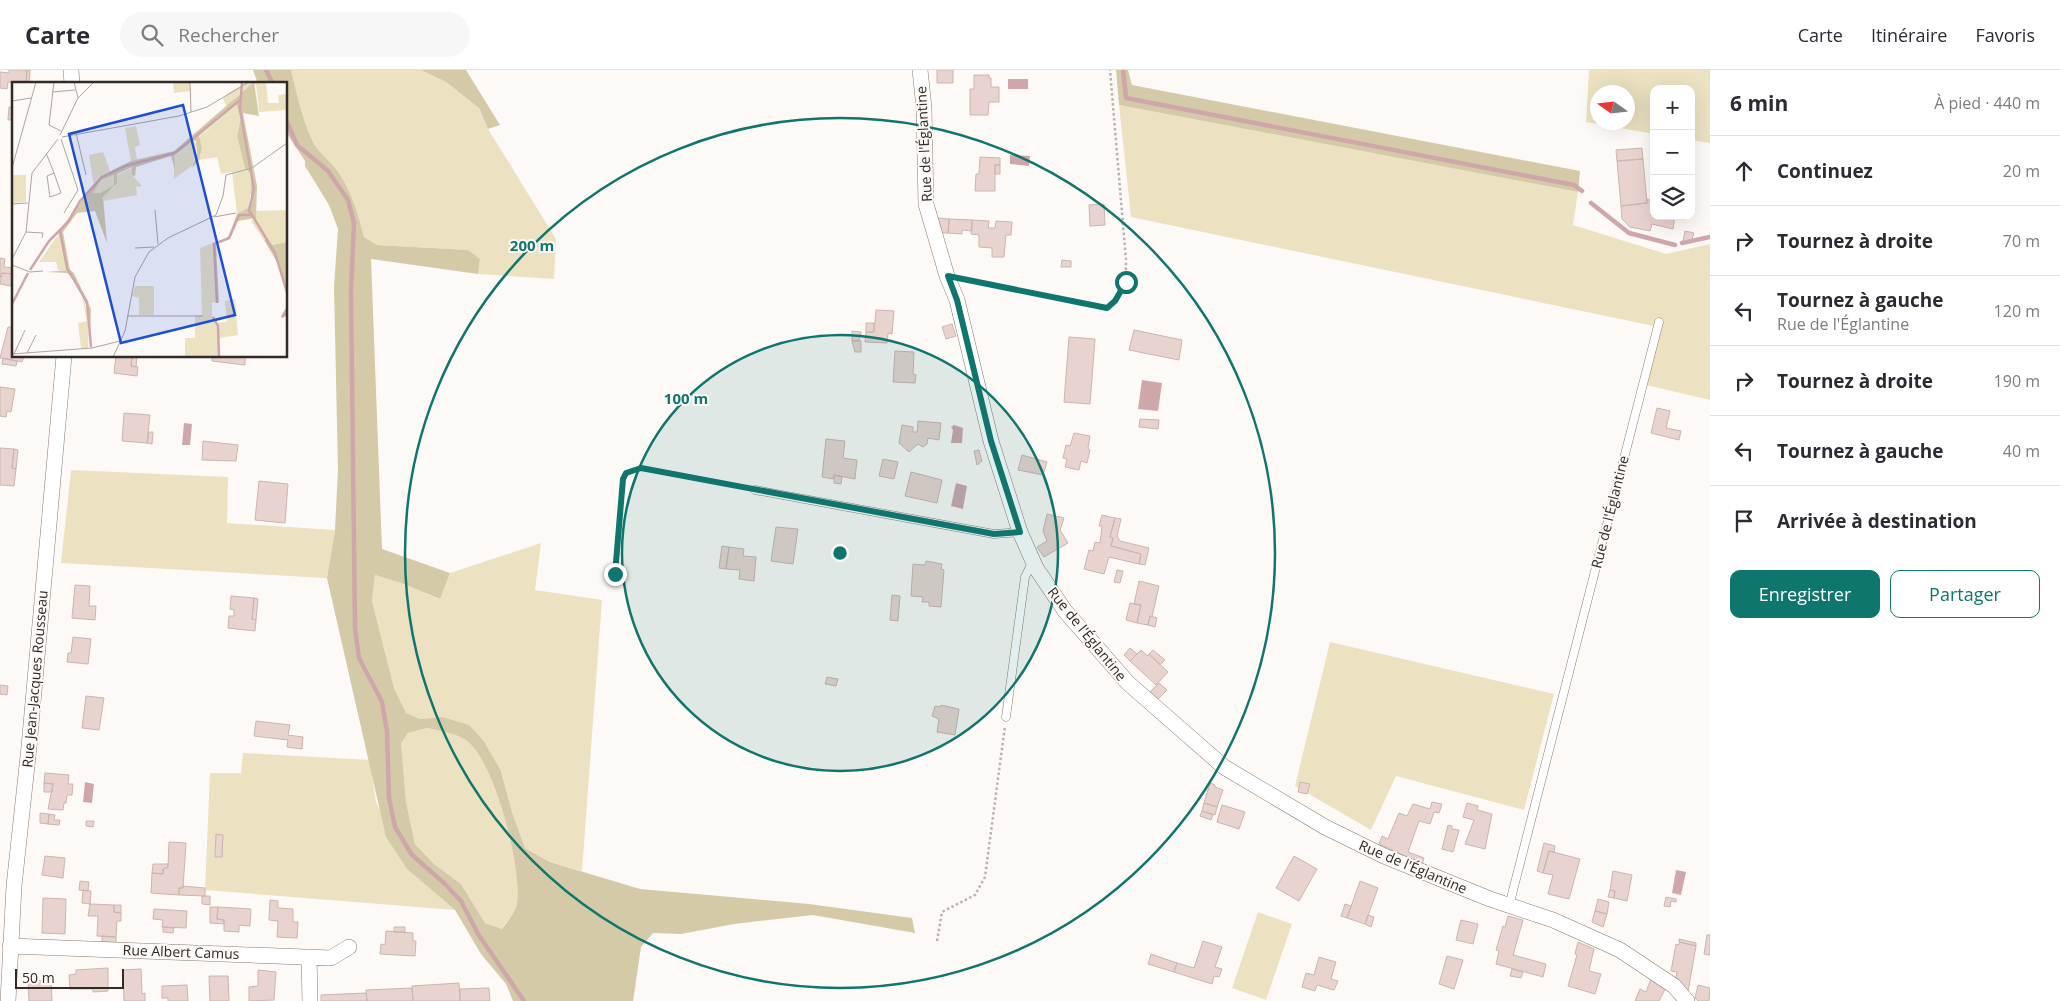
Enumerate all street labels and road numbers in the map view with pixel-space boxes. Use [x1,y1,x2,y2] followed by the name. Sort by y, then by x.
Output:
[911,86,936,202] street label: Rue de l'Églantine
[1586,453,1633,570] street label: Rue de l'Églantine
[1044,583,1131,685] street label: Rue de l'Églantine
[17,589,52,768] street label: Rue Jean-Jacques Rousseau
[1356,835,1470,898] street label: Rue de l'Églantine
[122,940,240,963] street label: Rue Albert Camus

